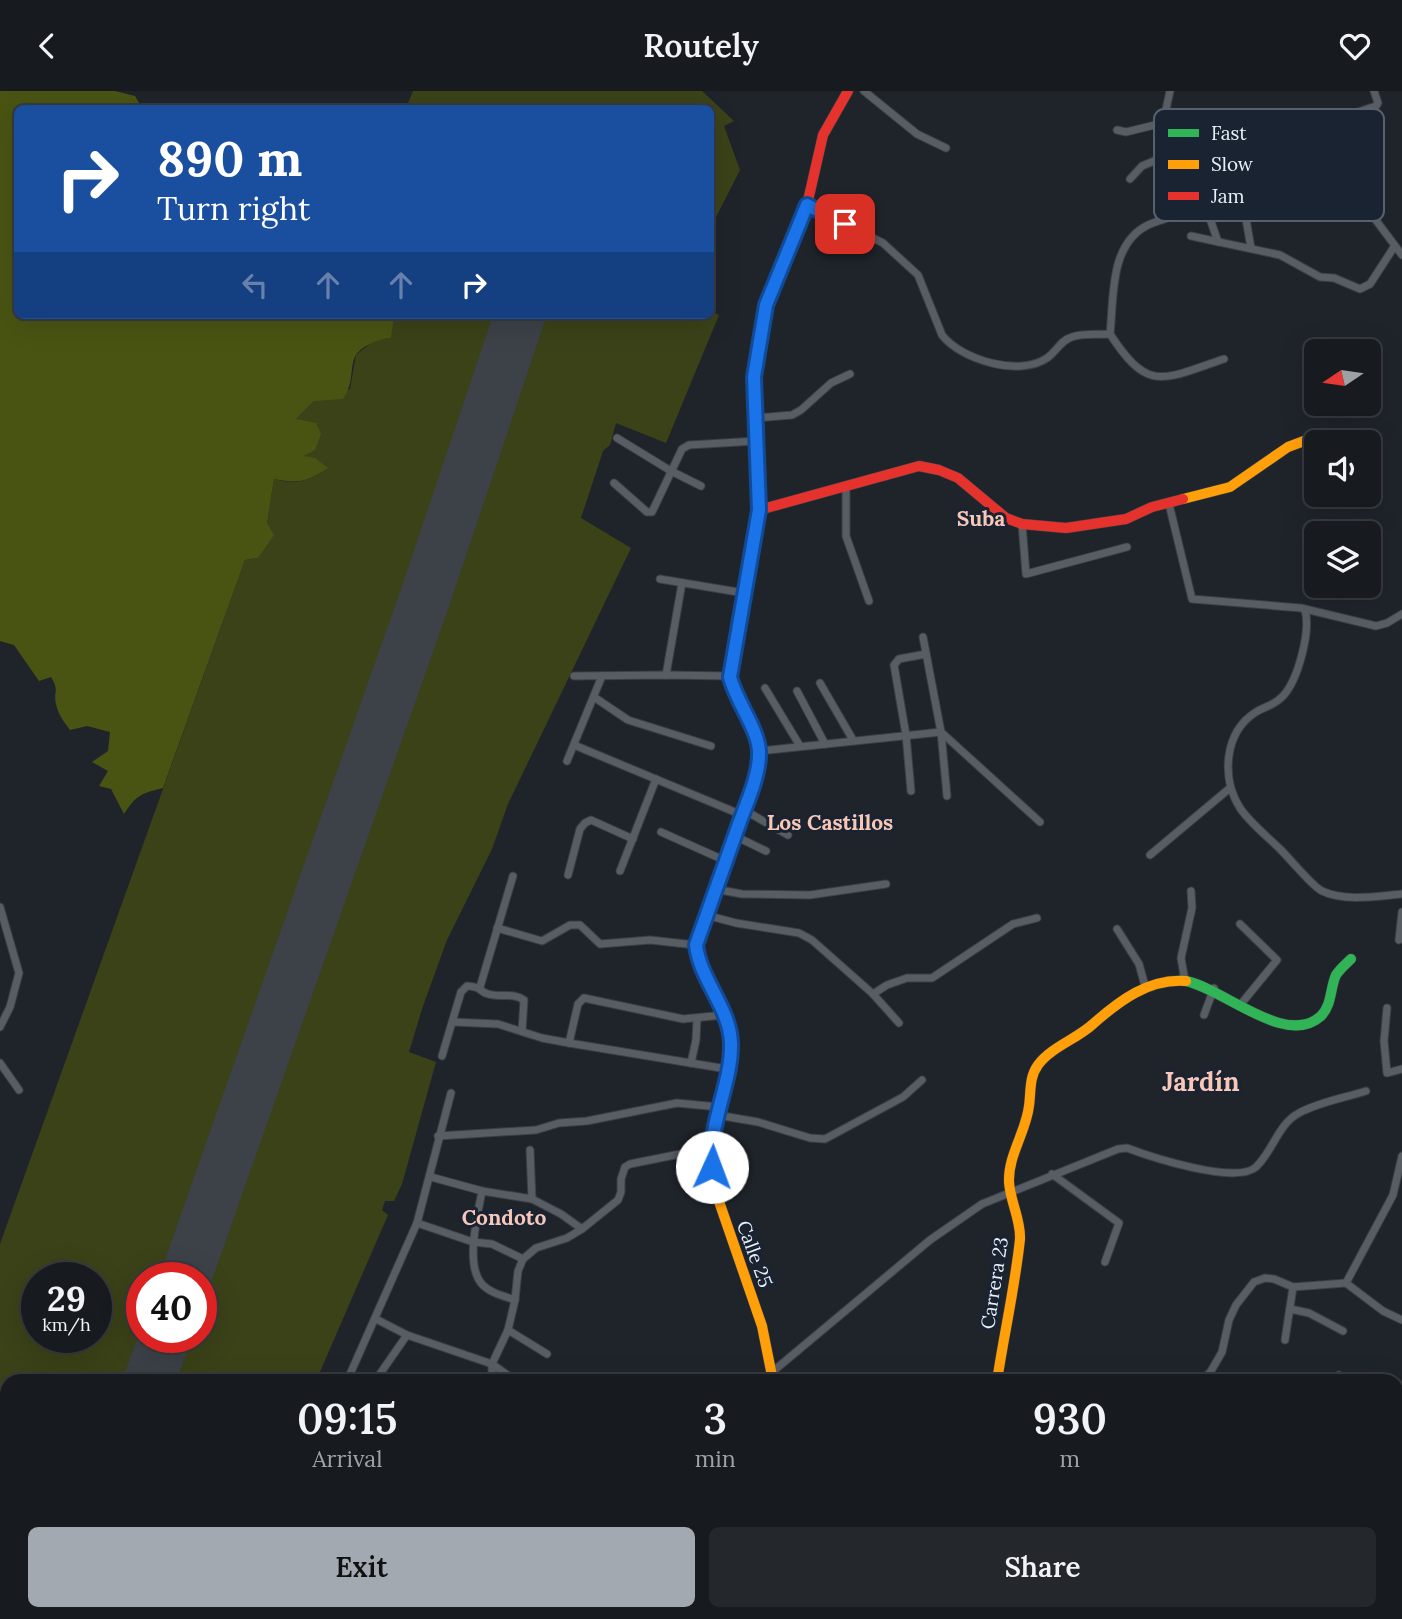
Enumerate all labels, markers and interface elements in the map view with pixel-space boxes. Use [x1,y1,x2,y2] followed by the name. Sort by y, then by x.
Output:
[643,25,759,66] text: Routely
[28,27,66,65] icon: back
[1336,27,1374,65] icon: heart
[1154,109,1384,221] legend
[1211,121,1247,145] text: Fast
[157,127,302,189] text: 890 m
[42,133,133,224] icon: right
[1211,152,1254,176] text: Slow
[1210,184,1245,208] text: Jam
[157,188,310,229] text: Turn right
[815,194,875,254] pin
[826,205,864,243] icon: arrive
[236,266,274,304] icon: left
[309,266,347,304] icon: ahead
[382,266,420,304] icon: ahead
[455,266,493,304] icon: right
[1304,339,1381,417] north arrow
[1304,339,1381,598] map controls
[1304,430,1381,507] button: sound
[957,505,1005,532] district label: Suba
[1304,521,1381,598] button: layers
[767,809,893,836] district label: Los Castillos
[1162,1065,1240,1098] district label: Jardín
[675,1130,749,1204] position arrow
[462,1204,546,1231] district label: Condoto
[732,1217,778,1291] street label: Calle 25
[975,1235,1013,1331] street label: Carrera 23
[126,1262,217,1353] speed limit sign: 40
[47,1276,86,1321] text: 29
[42,1313,91,1336] text: km/h
[297,1392,398,1446] text: 09:15
[703,1392,727,1446] text: 3
[1033,1392,1107,1446] text: 930
[312,1444,382,1473] text: Arrival
[695,1444,736,1473] text: min
[1060,1444,1080,1473] text: m
[28,1527,695,1607] button: Exit
[709,1527,1376,1607] button: Share

